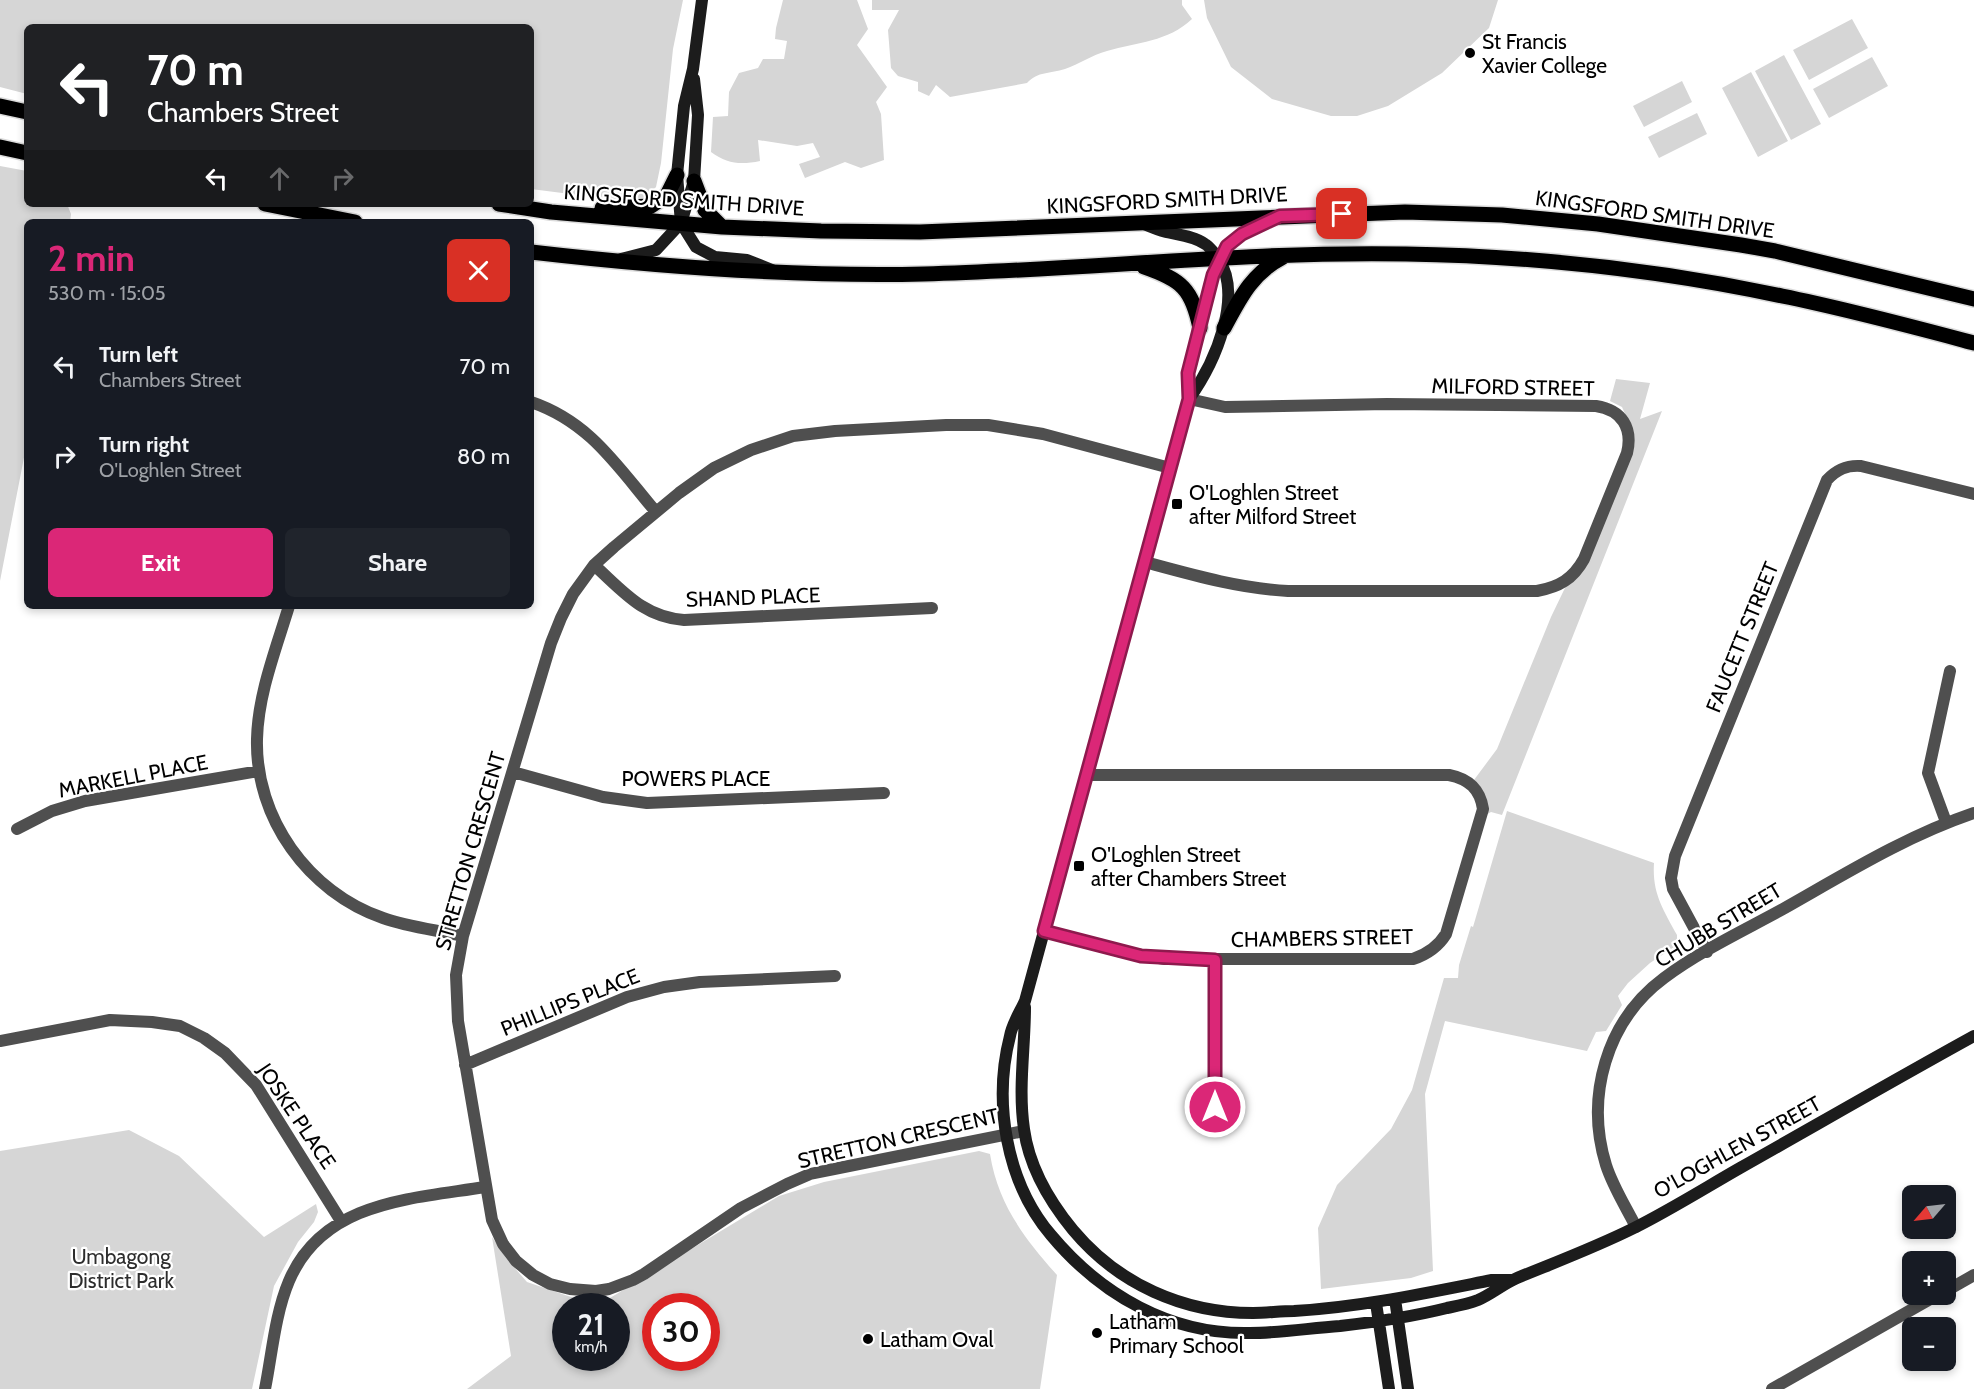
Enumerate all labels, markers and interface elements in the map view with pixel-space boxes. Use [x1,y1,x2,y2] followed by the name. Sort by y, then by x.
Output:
[1482,29,1607,78] place label: St Francis Xavier College
[147,44,244,96] text: 70 m
[1463,46,1477,60] marker: St Francis Xavier College
[48,48,126,126] icon: left
[147,96,339,129] text: Chambers Street
[200,162,233,195] icon: left
[263,162,296,195] icon: ahead
[326,162,359,195] icon: right
[563,179,805,221] street label: KINGSFORD SMITH DRIVE
[1046,181,1288,219] street label: KINGSFORD SMITH DRIVE
[1534,185,1776,243] street label: KINGSFORD SMITH DRIVE
[1316,188,1367,239] pin
[1325,197,1358,230] icon: arrive
[48,236,135,280] text: 2 min
[447,239,510,302] button: close
[48,281,166,305] text: 530 m · 15:05
[99,341,178,368] text: Turn left
[48,350,81,383] icon: left
[460,353,510,380] text: 70 m
[99,368,241,392] text: Chambers Street
[1431,373,1595,401] street label: MILFORD STREET
[99,431,189,458] text: Turn right
[48,440,81,473] icon: right
[457,443,510,470] text: 80 m
[99,458,241,482] text: O'Loghlen Street
[1189,480,1356,529] place label: O'Loghlen Street after Milford Street
[1170,497,1184,511] marker: O'Loghlen Street after Milford Street
[48,528,273,597] button: Exit
[285,528,510,597] button: Share
[1700,558,1784,716] street label: FAUCETT STREET
[685,582,821,612] street label: SHAND PLACE
[56,749,210,803] street label: MARKELL PLACE
[430,749,510,953] street label: STRETTON CRESCENT
[622,766,770,791] street label: POWERS PLACE
[1091,842,1286,891] place label: O'Loghlen Street after Chambers Street
[1072,859,1086,873] marker: O'Loghlen Street after Chambers Street
[1650,877,1786,973] street label: CHUBB STREET
[1231,924,1413,952] street label: CHAMBERS STREET
[497,963,643,1041] street label: PHILLIPS PLACE
[252,1058,341,1173] street label: JOSKE PLACE
[1183,1075,1247,1139] position arrow
[1649,1091,1825,1203] street label: O'LOGHLEN STREET
[795,1103,1001,1173] street label: STRETTON CRESCENT
[1902,1185,1956,1239] north arrow
[1902,1185,1956,1371] map controls
[68,1244,174,1293] park label: Umbagong District Park
[1902,1251,1956,1305] button: +
[642,1293,720,1371] speed limit sign: 30
[578,1306,604,1343] text: 21
[1109,1309,1244,1358] place label: Latham Primary School
[1902,1317,1956,1371] button: −
[1090,1326,1104,1340] marker: Latham Primary School
[880,1327,994,1352] place label: Latham Oval
[861,1332,875,1346] marker: Latham Oval
[575,1338,607,1356] text: km/h

